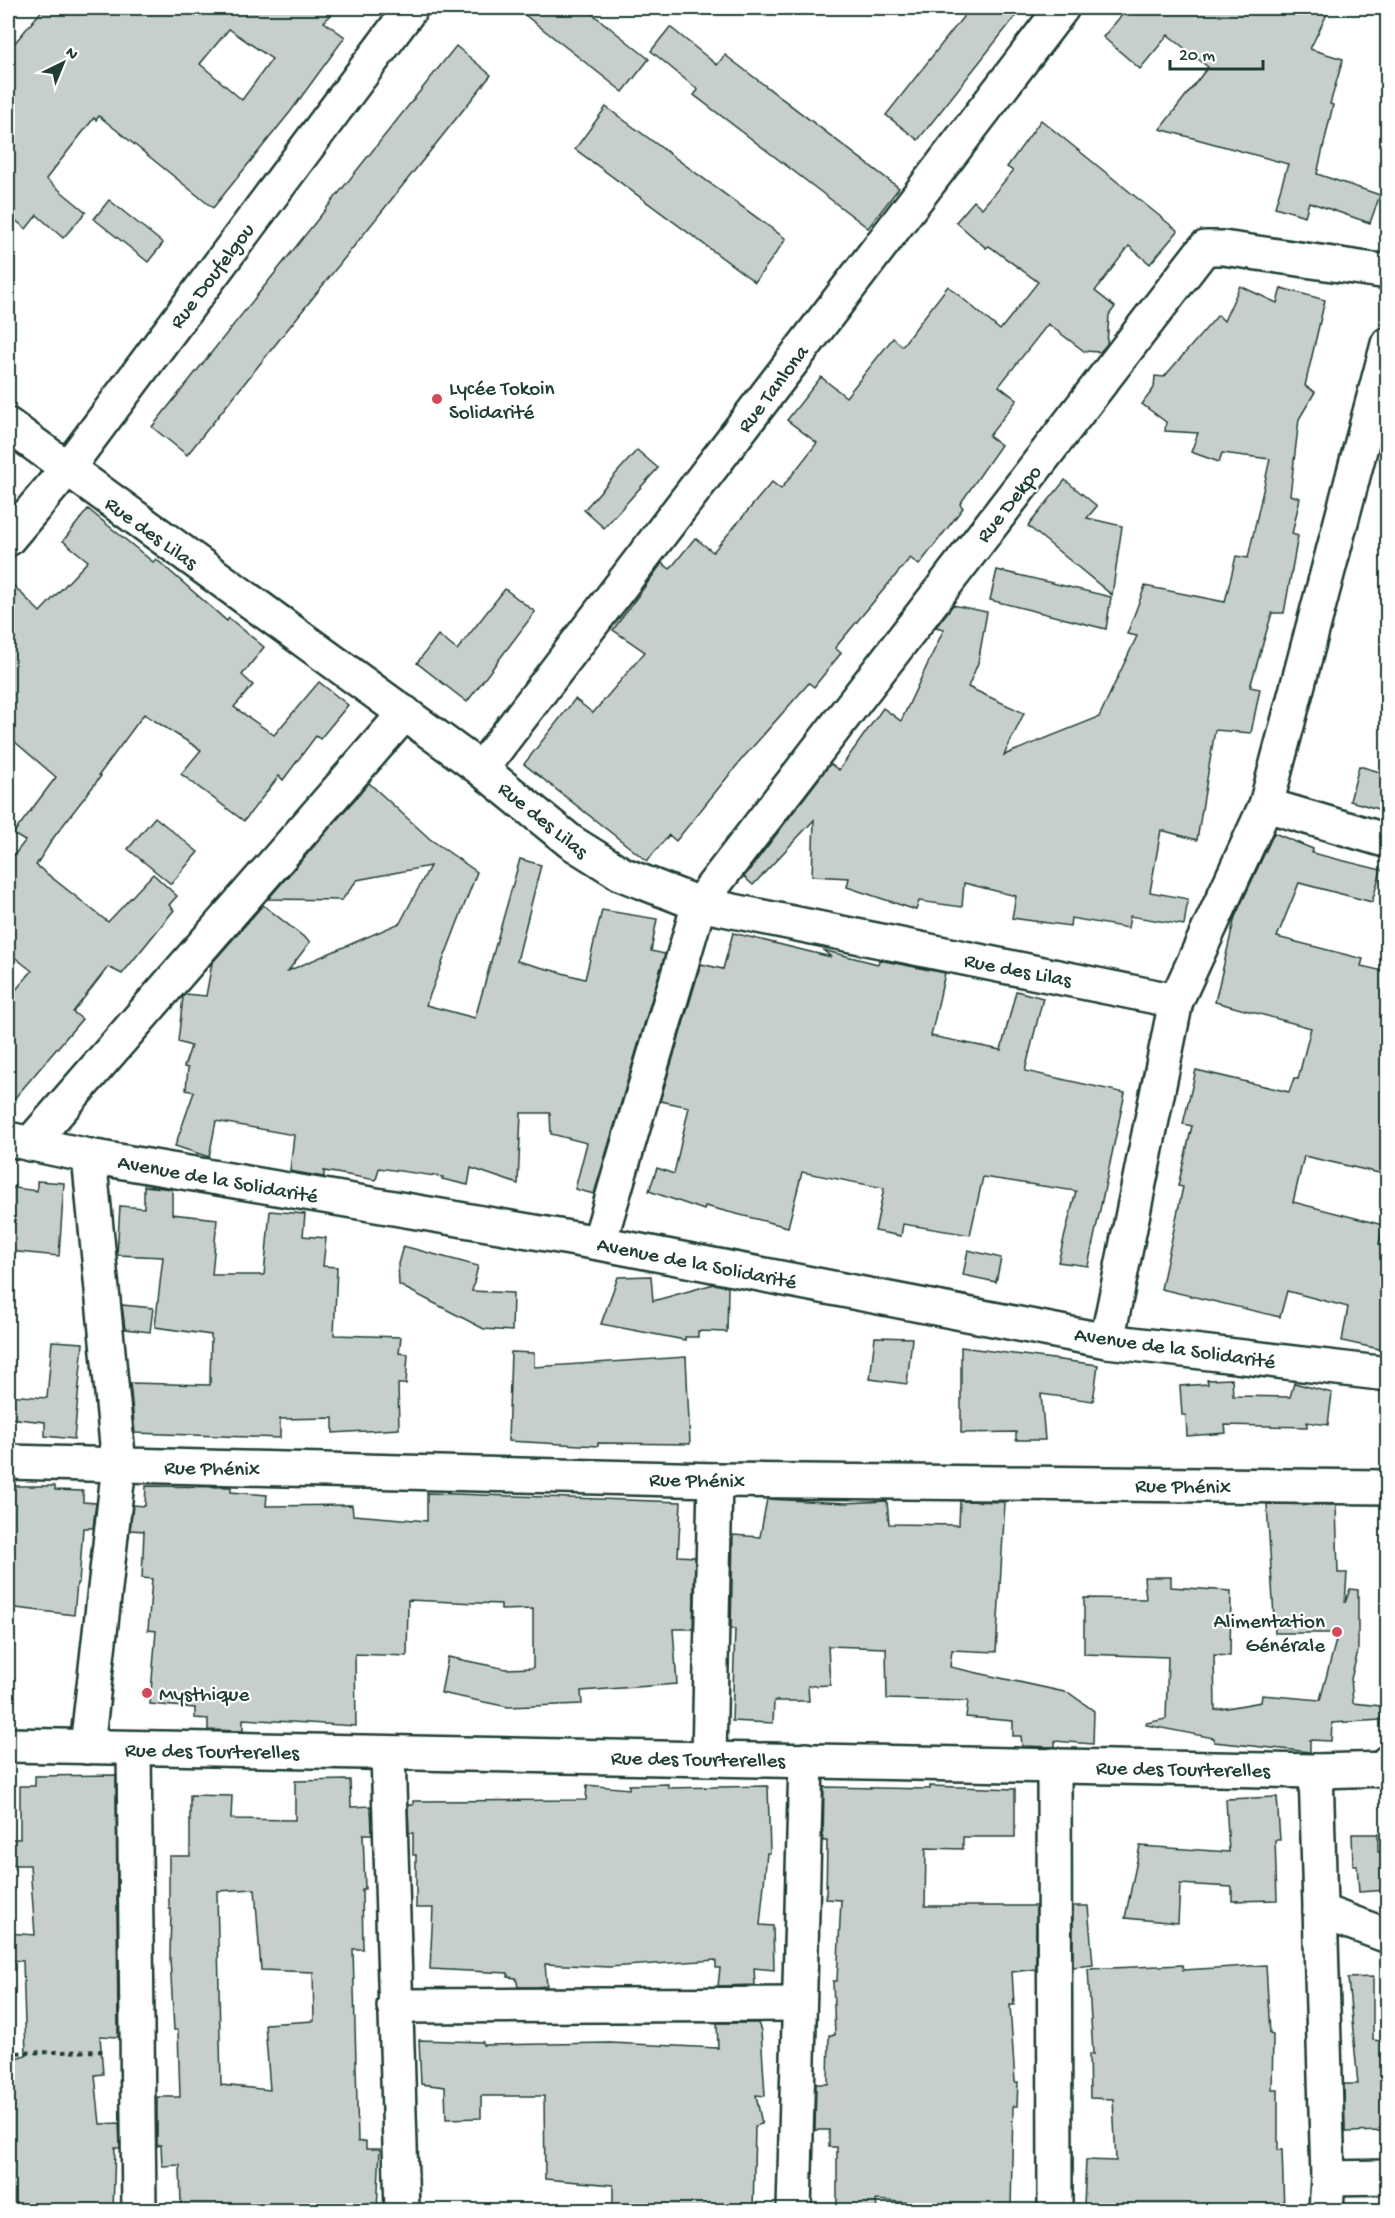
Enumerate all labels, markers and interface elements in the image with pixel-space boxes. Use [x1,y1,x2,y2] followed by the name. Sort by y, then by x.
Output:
[33,33,93,93] north arrow
[1170,33,1263,71] scale bar
[61,44,82,65] text: N
[1179,46,1215,67] text: 20 m
[166,219,262,335] street label: Rue Doufelgou
[734,340,817,439] street label: Rue Tanlona
[449,378,555,427] place label: Lycée Tokoin Solidarité
[430,392,444,406] marker: Lycée Tokoin Solidarité
[973,461,1049,549] street label: Rue Dekpo
[99,493,202,578] street label: Rue des Lilas
[492,778,593,866] street label: Rue des Lilas
[962,950,1074,995] street label: Rue des Lilas
[115,1152,321,1212] street label: Avenue de la Solidarité
[594,1234,799,1297] street label: Avenue de la Solidarité
[1072,1324,1278,1377] street label: Avenue de la Solidarité
[164,1457,260,1484] street label: Rue Phénix
[649,1469,745,1496] street label: Rue Phénix
[1135,1475,1231,1502] street label: Rue Phénix
[1213,1611,1326,1660] place label: Alimentation Générale
[1330,1625,1344,1639] marker: Alimentation Générale
[159,1684,250,1709] place label: Mysthique
[140,1686,154,1700] marker: Mysthique
[125,1739,301,1768] street label: Rue des Tourterelles
[611,1747,787,1776] street label: Rue des Tourterelles
[1096,1757,1272,1786] street label: Rue des Tourterelles

